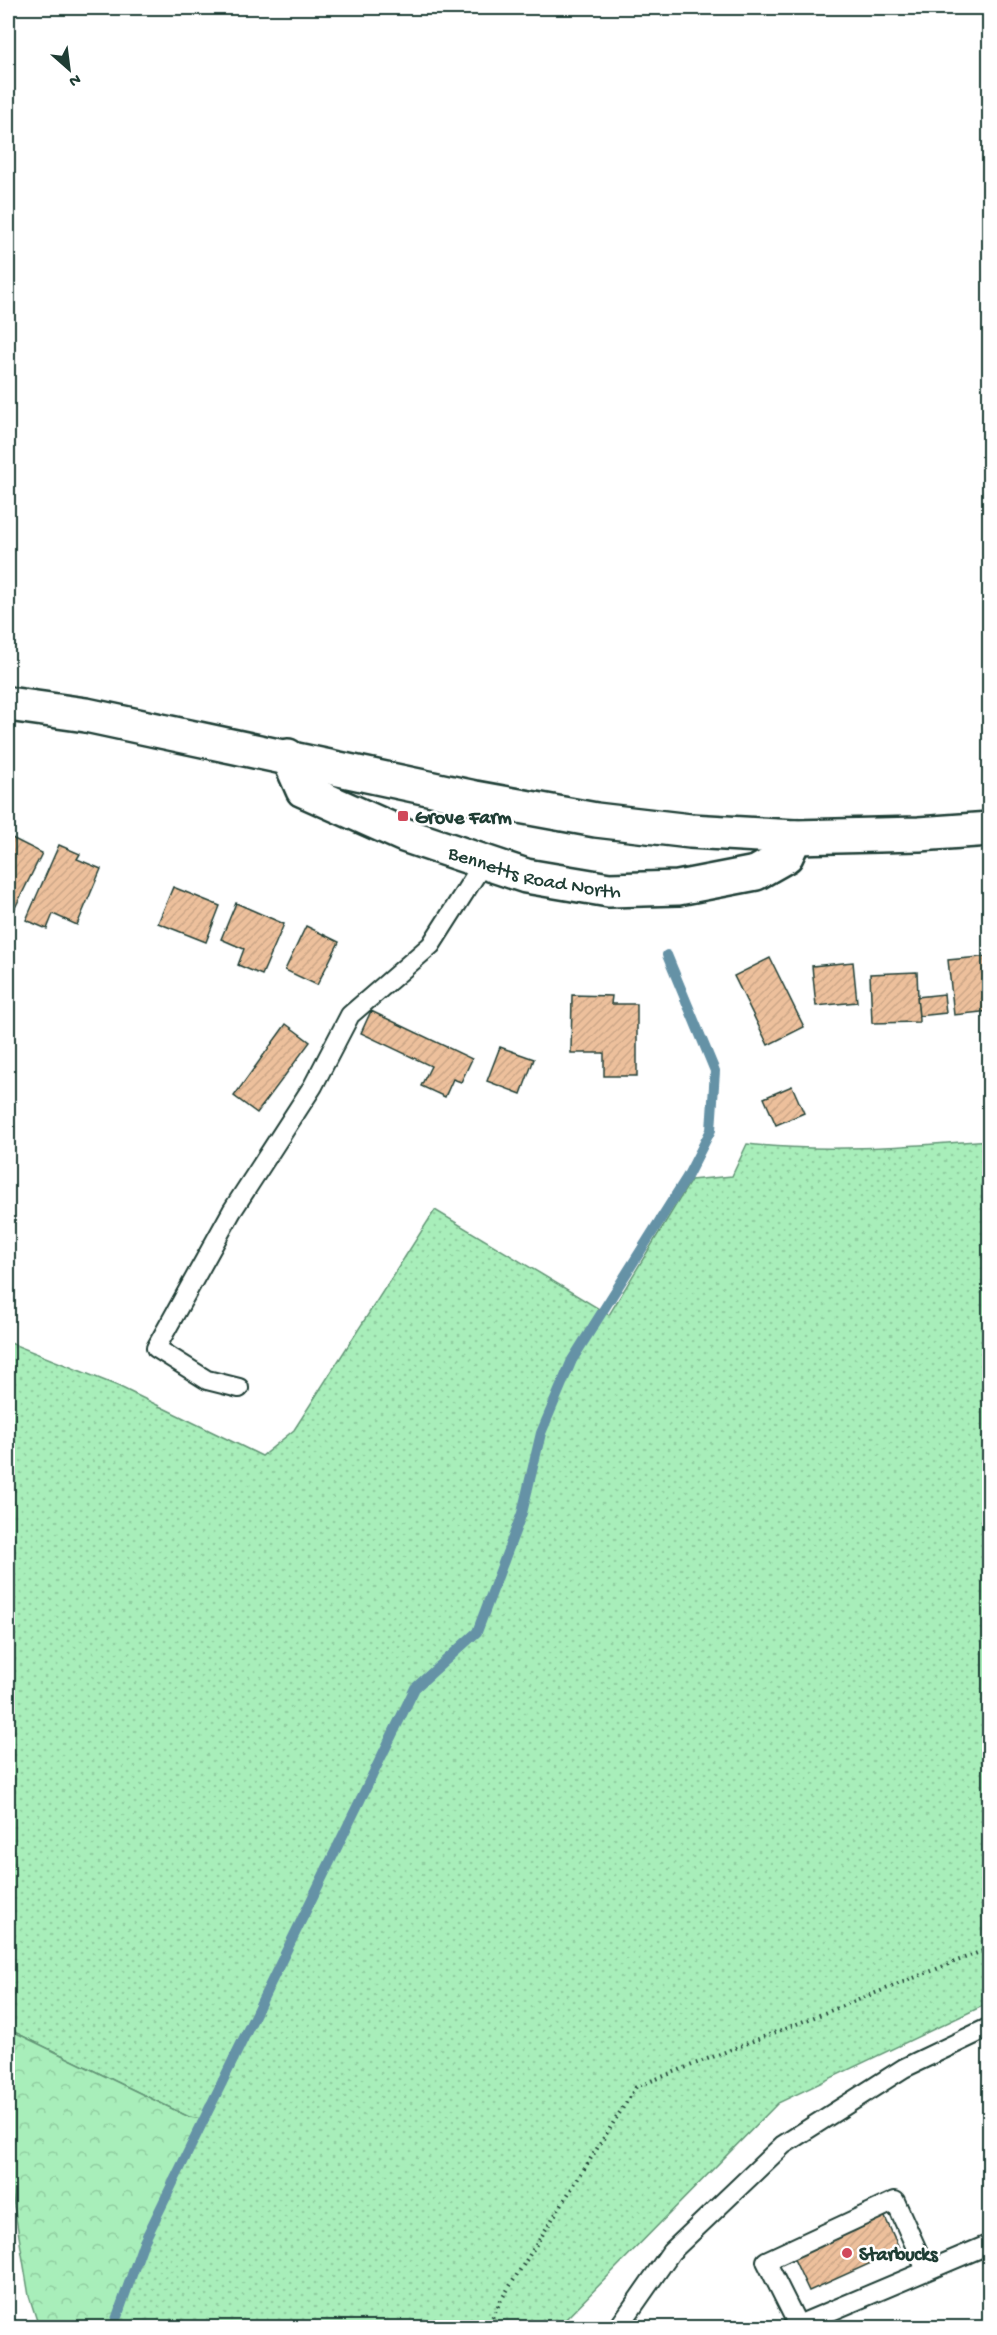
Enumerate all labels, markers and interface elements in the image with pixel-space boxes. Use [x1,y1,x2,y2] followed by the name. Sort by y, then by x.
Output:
[39,39,99,99] north arrow
[65,68,83,90] text: N
[415,808,512,831] place label: Grove Farm
[396,809,410,823] marker: Grove Farm
[444,842,621,905] street label: Bennetts Road North
[859,2245,939,2268] place label: Starbucks
[840,2246,854,2260] marker: Starbucks

